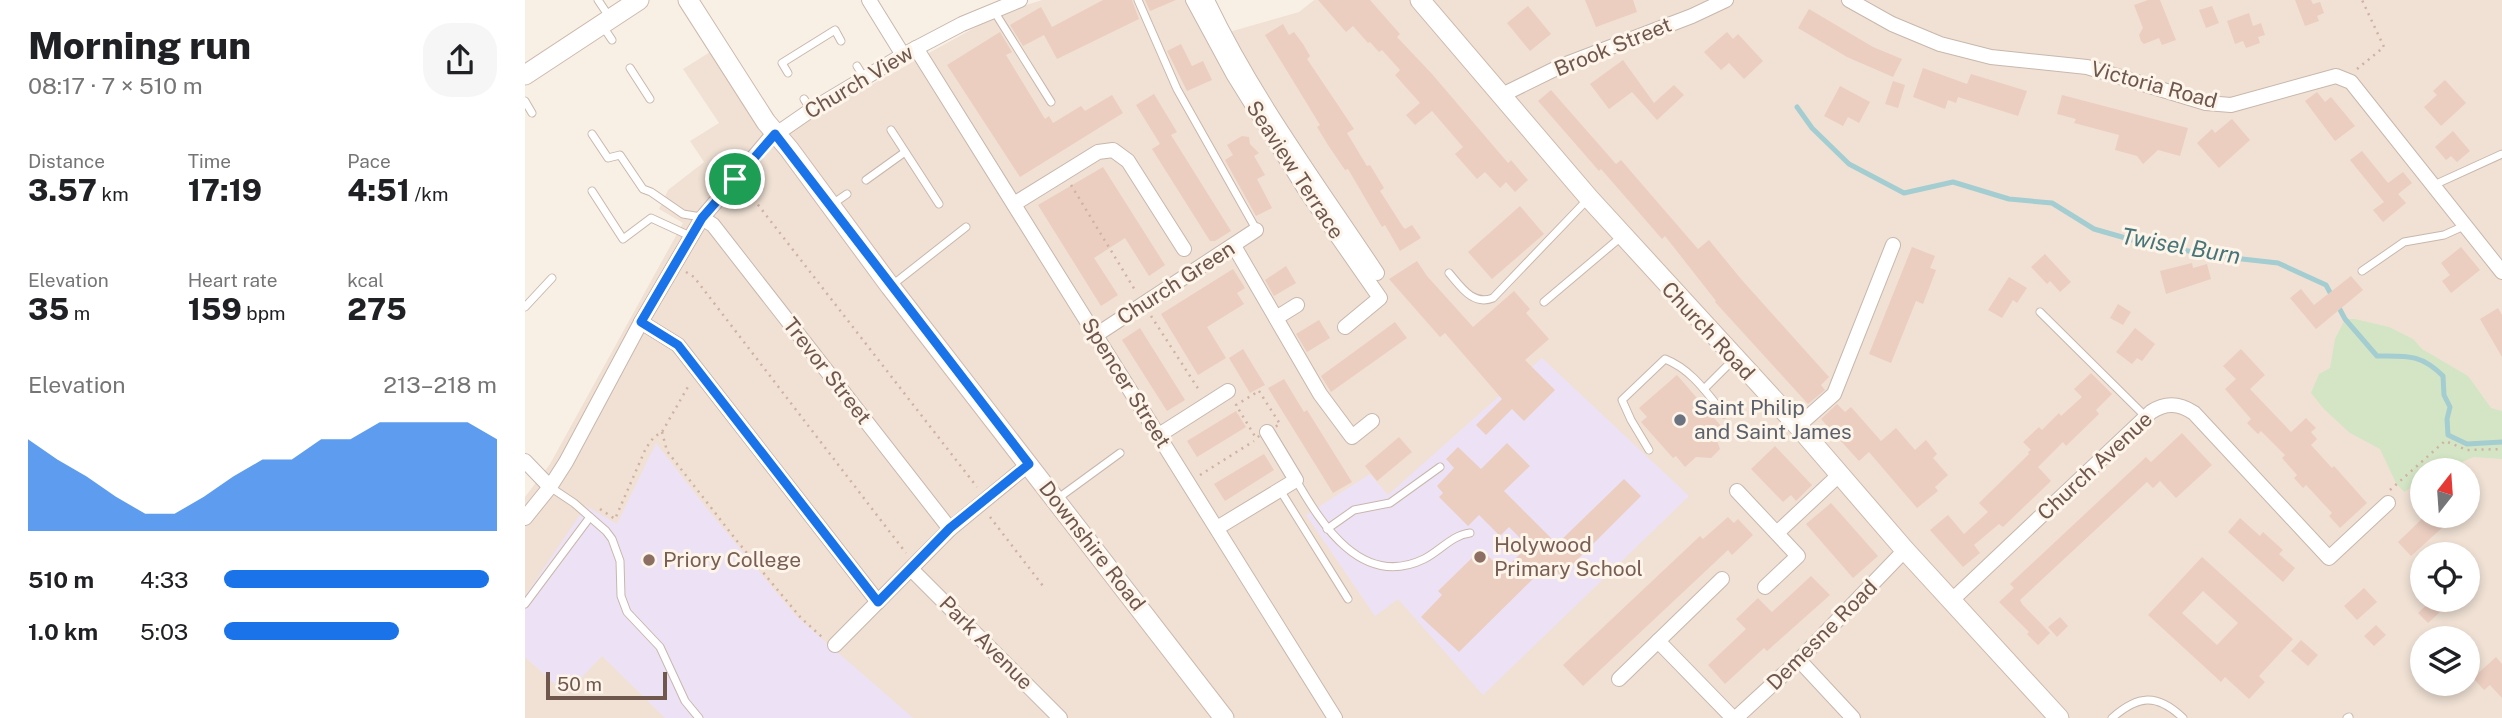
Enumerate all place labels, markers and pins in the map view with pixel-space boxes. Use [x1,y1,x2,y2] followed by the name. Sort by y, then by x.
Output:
[705,149,765,209] pin
[1694,395,1852,444] place label: Saint Philip and Saint James
[1672,412,1688,428] marker: Saint Philip and Saint James
[1494,532,1643,581] place label: Holywood Primary School
[663,547,801,572] place label: Priory College
[1472,549,1488,565] marker: Holywood Primary School
[641,552,657,568] marker: Priory College

